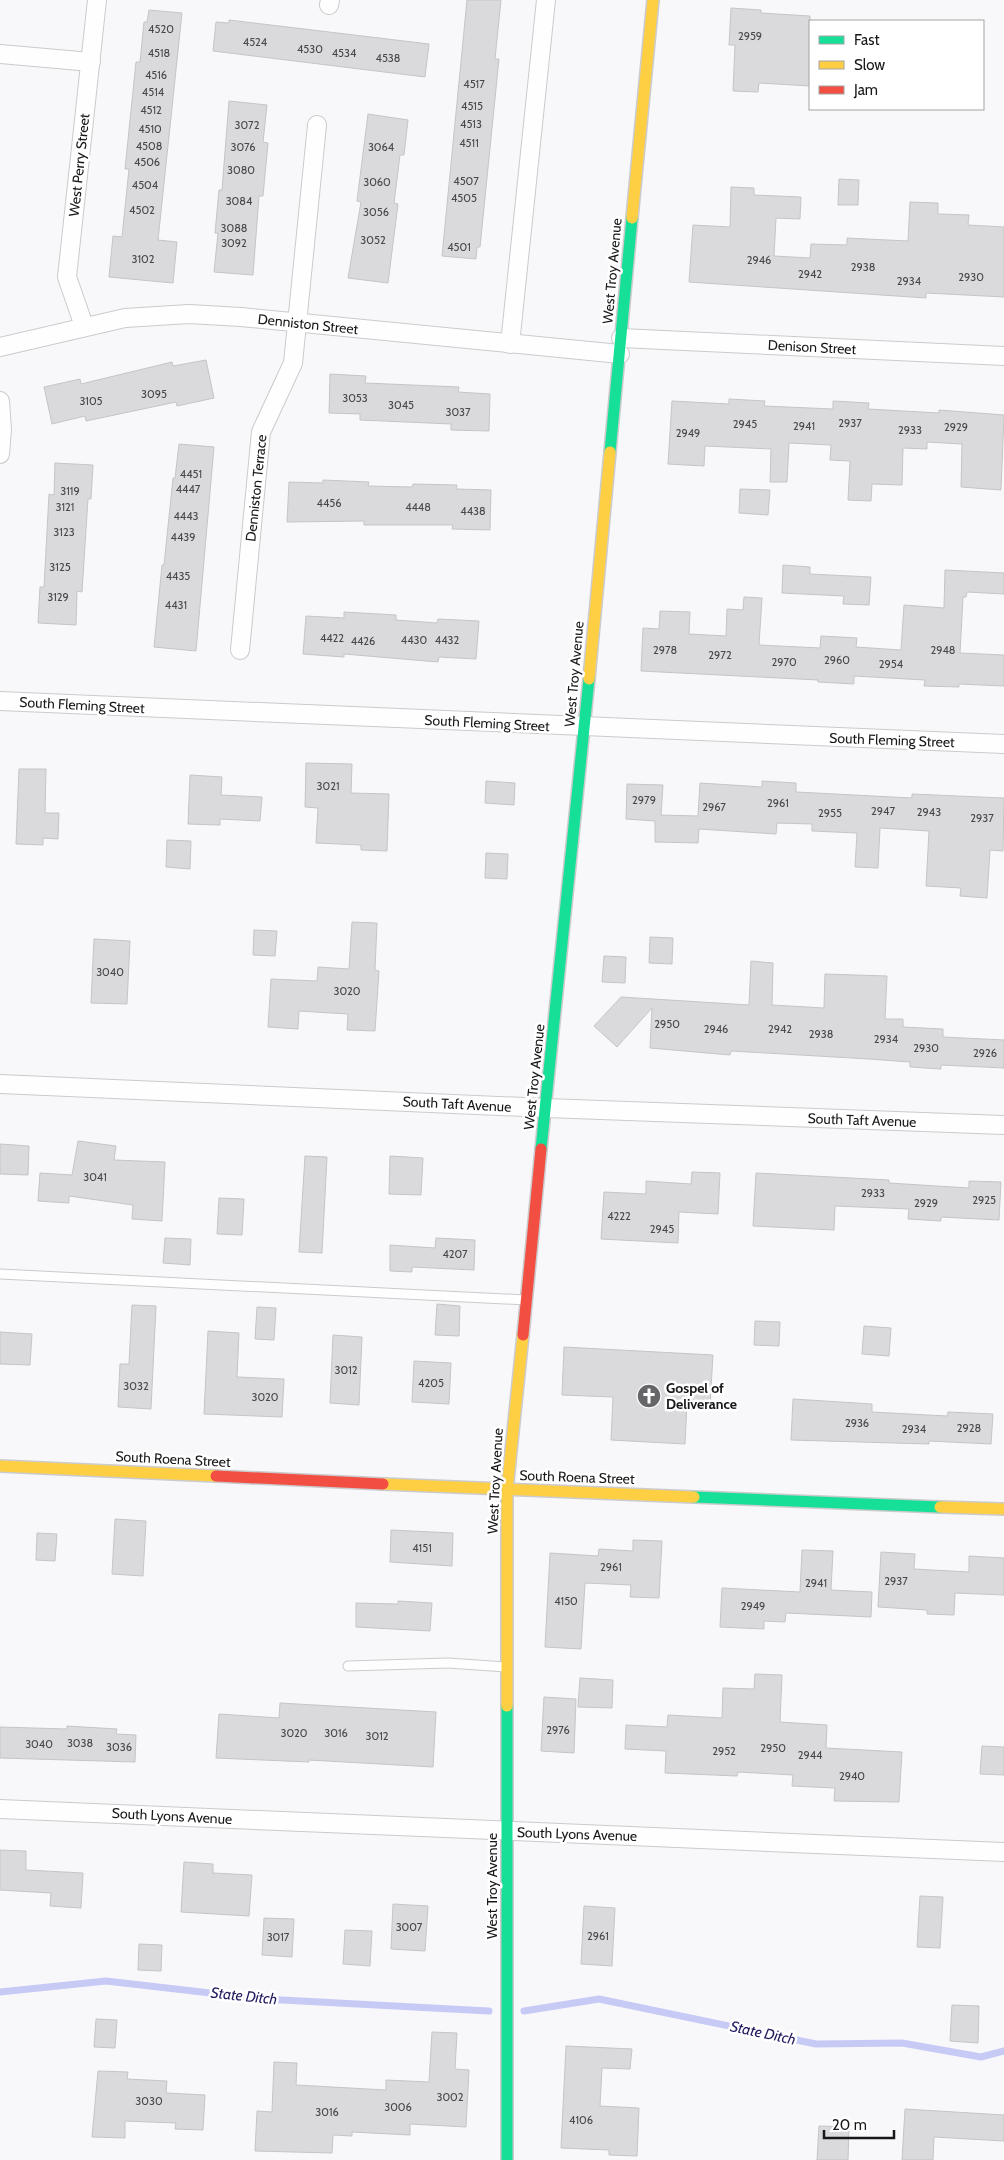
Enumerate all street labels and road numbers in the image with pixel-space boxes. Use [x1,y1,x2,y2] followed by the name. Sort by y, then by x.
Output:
[65,112,93,217] street label: West Perry Street
[598,217,626,325] street label: West Troy Avenue
[257,310,359,338] street label: Denniston Street
[767,336,857,358] street label: Denison Street
[241,434,271,542] street label: Denniston Terrace
[560,620,588,728] street label: West Troy Avenue
[19,693,145,717] street label: South Fleming Street
[424,711,550,735] street label: South Fleming Street
[829,729,955,751] street label: South Fleming Street
[520,1023,548,1131] street label: West Troy Avenue
[402,1092,512,1116] street label: South Taft Avenue
[807,1109,917,1131] street label: South Taft Avenue
[483,1428,507,1534] street label: West Troy Avenue
[115,1447,231,1471] street label: South Roena Street
[519,1466,635,1488] street label: South Roena Street
[111,1804,233,1828] street label: South Lyons Avenue
[517,1823,637,1845] street label: South Lyons Avenue
[483,1833,501,1939] street label: West Troy Avenue

